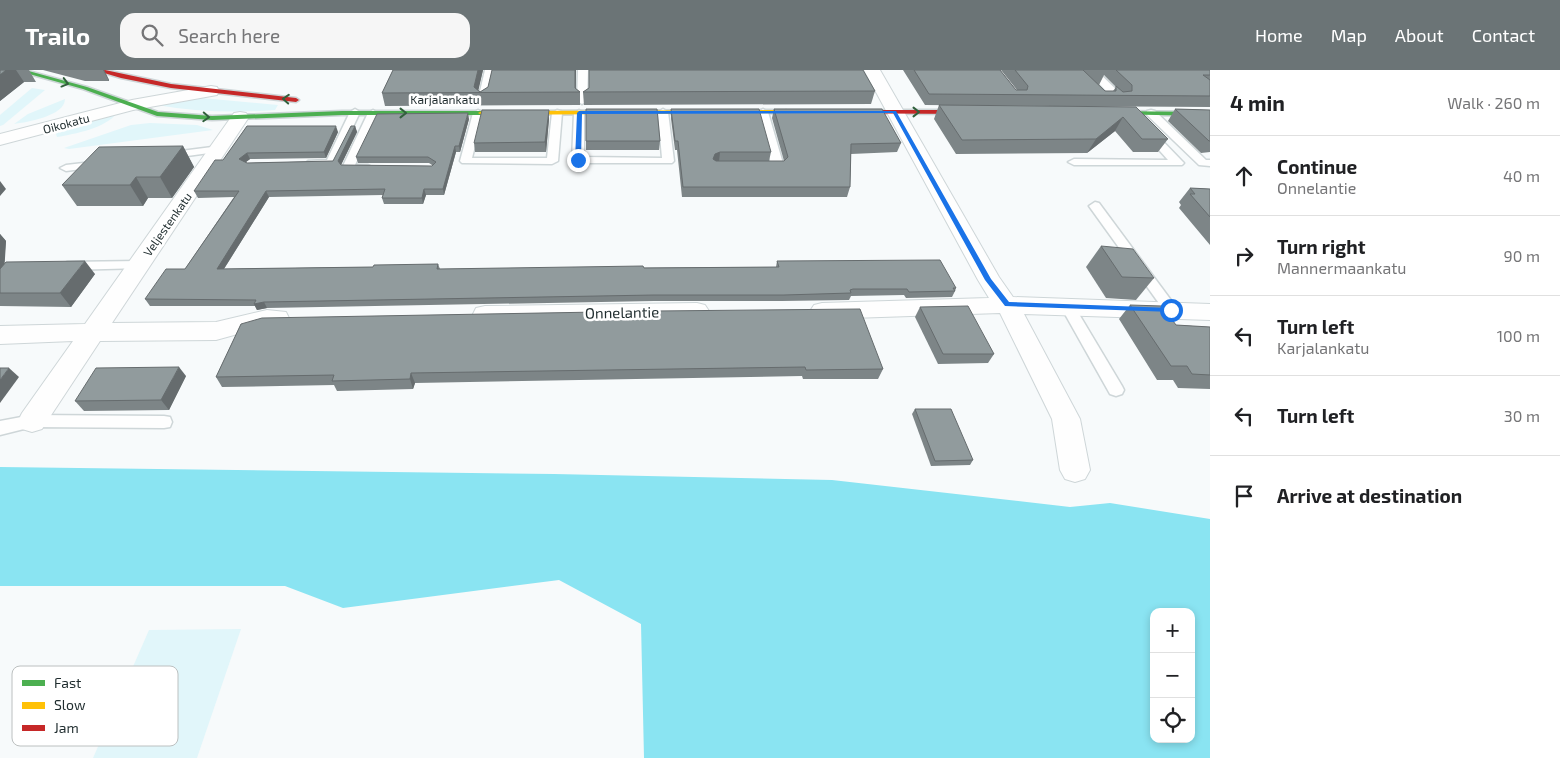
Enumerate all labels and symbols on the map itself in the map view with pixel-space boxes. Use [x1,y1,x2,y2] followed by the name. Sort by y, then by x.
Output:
[61,77,70,88] one-way arrow
[410,92,480,107] street label: Karjalankatu
[282,94,290,105] one-way arrow
[912,107,920,117] one-way arrow
[400,108,407,118] one-way arrow
[41,110,91,136] street label: Oikokatu
[202,112,210,122] one-way arrow
[567,149,590,172] route end
[140,189,195,259] street label: Veljestenkatu
[1160,299,1183,322] route start
[585,302,659,322] street label: Onnelantie
[12,666,178,746] legend
[54,674,81,691] text: Fast
[54,696,86,713] text: Slow
[54,719,79,736] text: Jam

